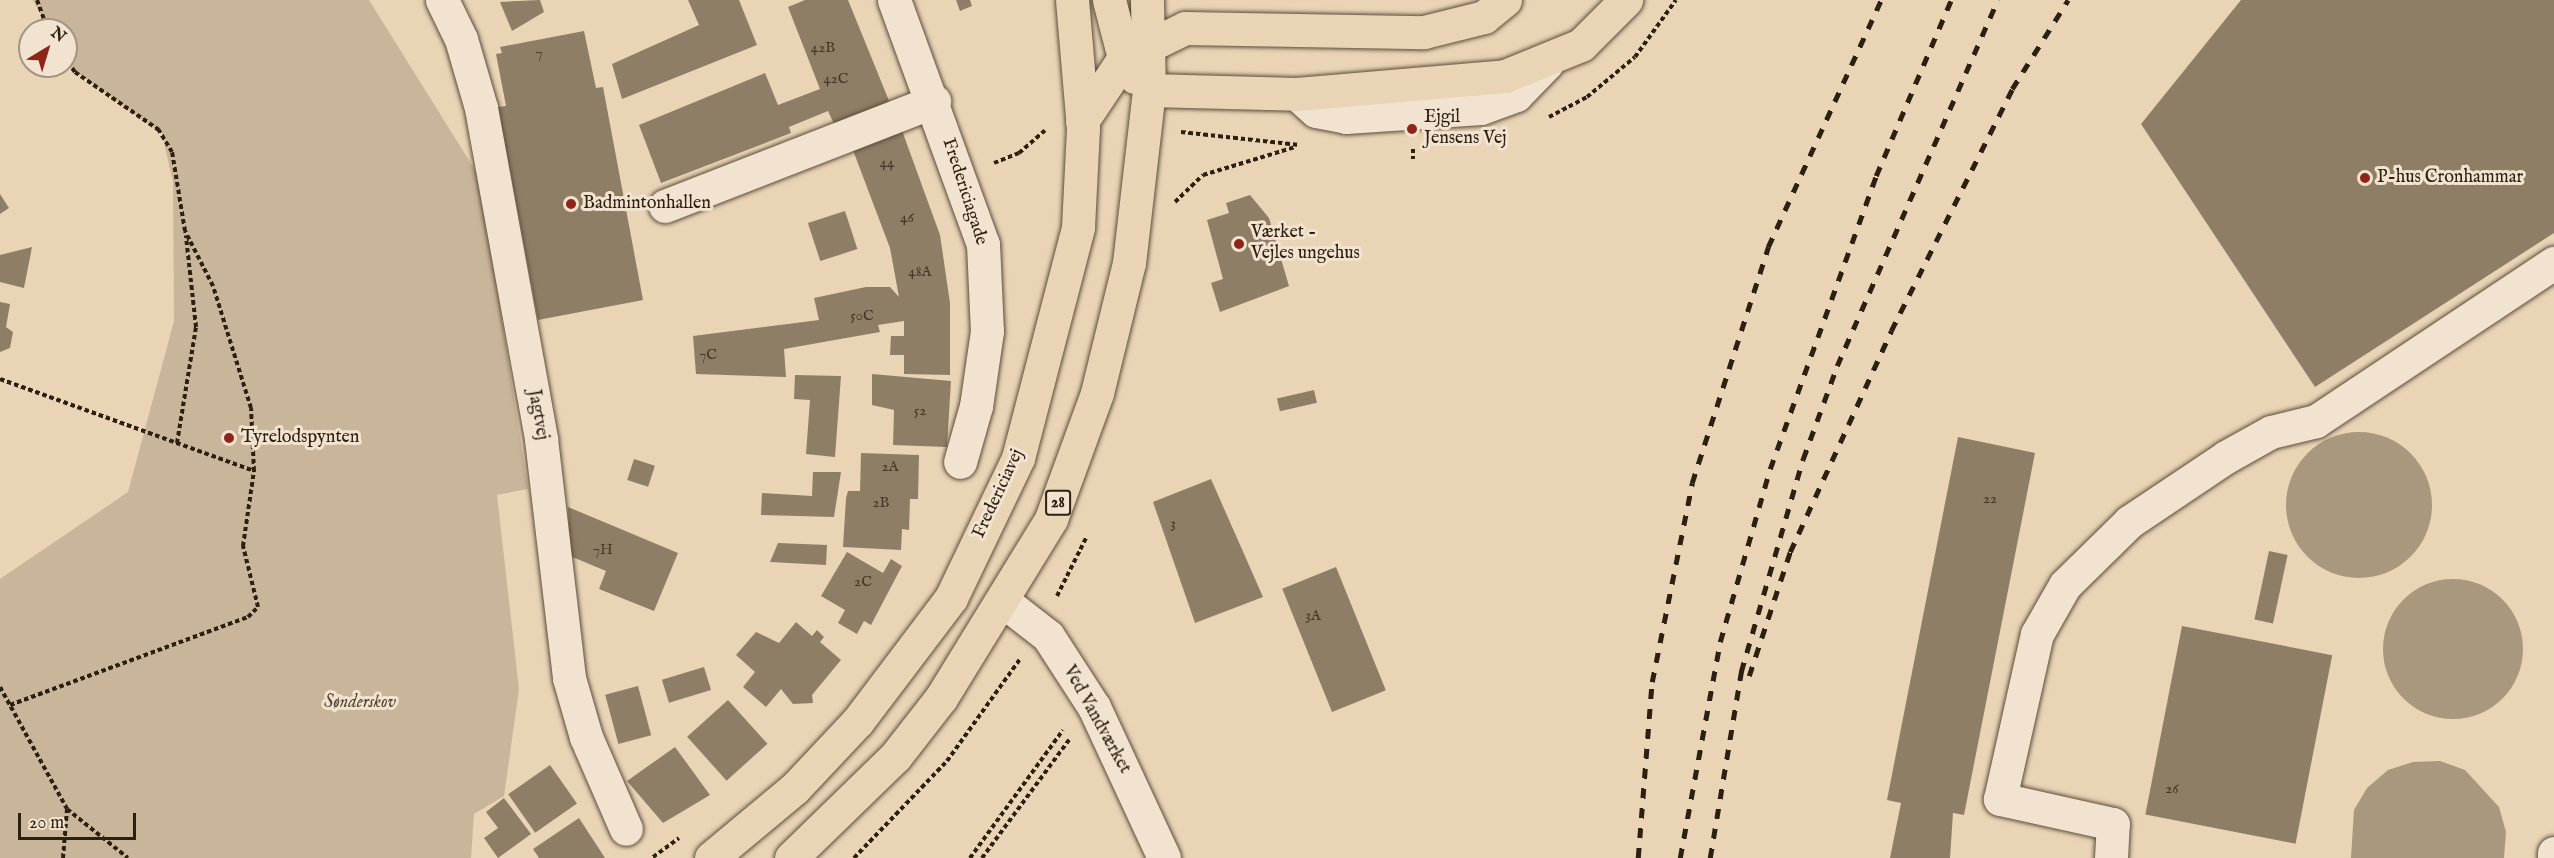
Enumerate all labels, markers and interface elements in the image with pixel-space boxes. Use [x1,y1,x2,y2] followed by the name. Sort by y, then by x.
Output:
[18,18,78,78] north arrow
[46,23,69,48] text: N
[811,39,835,57] house number: 42B
[535,44,543,62] house number: 7
[823,70,849,88] house number: 42C
[1424,108,1507,150] place label: Ejgil Jensens Vej
[1405,122,1419,136] marker: Ejgil Jensens Vej
[937,136,991,248] street label: Fredericiagade
[880,154,894,172] house number: 44
[2377,167,2523,189] place label: P-hus Cronhammar
[2358,171,2372,185] marker: P-hus Cronhammar
[583,193,711,215] place label: Badmintonhallen
[564,197,578,211] marker: Badmintonhallen
[900,209,914,227] house number: 46
[1251,223,1360,266] place label: Værket - Vejles ungehus
[1232,237,1246,251] marker: Værket - Vejles ungehus
[908,263,932,281] house number: 48A
[850,307,874,325] house number: 50C
[699,346,717,364] house number: 7C
[522,388,552,442] street label: Jagtvej
[914,402,926,420] house number: 52
[241,427,359,449] place label: Tyrelodspynten
[222,431,236,445] marker: Tyrelodspynten
[969,446,1029,542] street label: Fredericiavej
[881,458,899,476] house number: 2A
[1044,490,1072,516] road number: 28
[1983,490,1997,508] house number: 22
[873,494,889,512] house number: 2B
[1170,515,1176,533] house number: 3
[593,541,613,559] house number: 7H
[854,573,872,591] house number: 2C
[1305,607,1321,625] house number: 3A
[1057,662,1135,778] street label: Ved Vandværket
[324,692,396,714] park label: Sønderskov
[2165,780,2179,798] house number: 26
[21,801,140,839] scale bar
[29,812,64,835] text: 20 m

